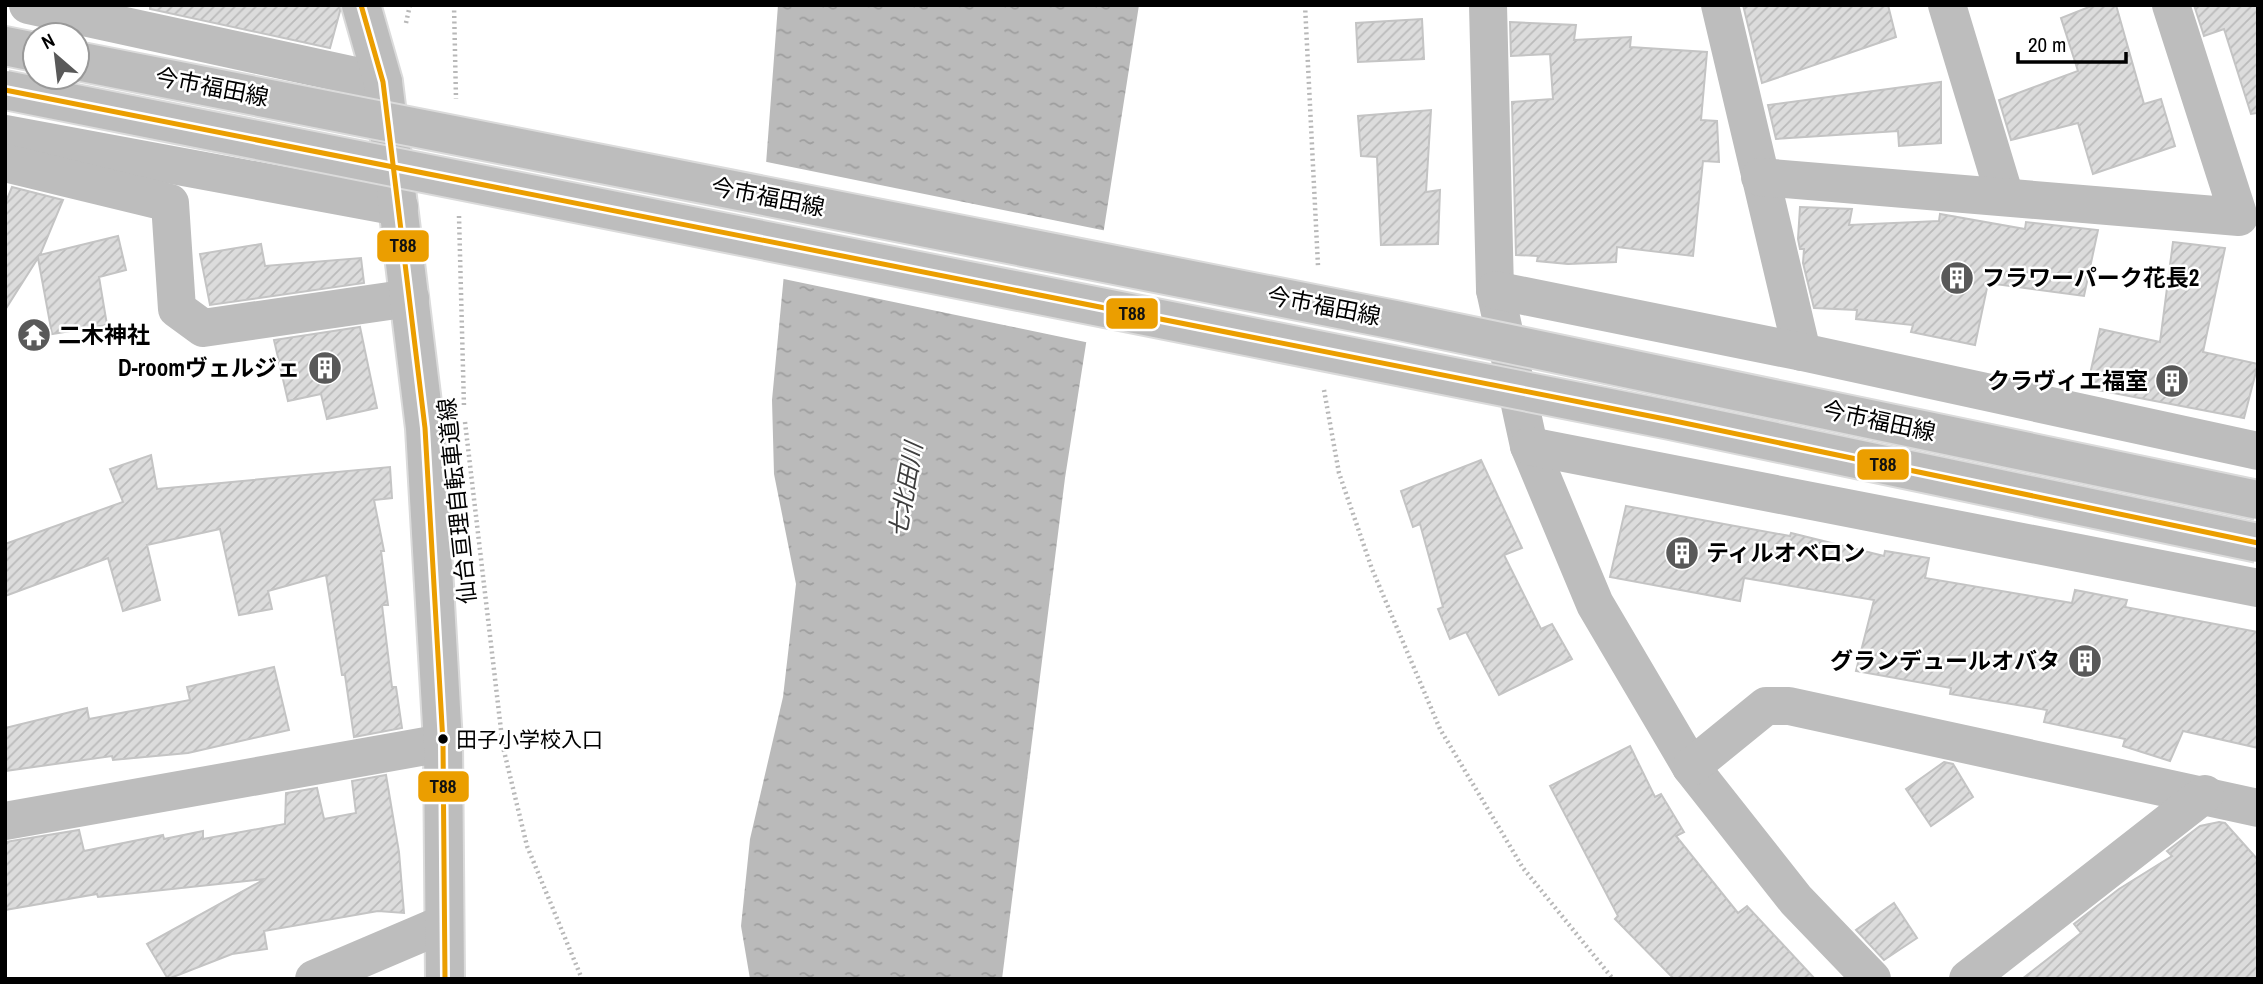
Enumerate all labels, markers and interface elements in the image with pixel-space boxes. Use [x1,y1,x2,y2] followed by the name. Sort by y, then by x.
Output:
[21,21,91,91] north arrow
[2018,21,2126,65] scale bar
[37,27,59,55] text: N
[2028,30,2066,59] text: 20 m
[153,60,271,113] street label: 今市福田線
[709,170,827,223] street label: 今市福田線
[376,229,430,263] line badge: T88
[390,232,417,258] text: T88
[1938,259,1976,297] building icon: フラワーパーク花長2
[1982,262,2199,293] place label: フラワーパーク花長2
[1265,279,1383,332] street label: 今市福田線
[1105,297,1159,330] line badge: T88
[1119,300,1146,326] text: T88
[15,316,53,354] temple icon: 二木神社
[58,319,150,350] place label: 二木神社
[306,349,344,387] building icon: D-roomヴェルジェ
[118,352,300,383] place label: D-roomヴェルジェ
[2153,362,2191,400] building icon: クラヴィエ福室
[1987,365,2148,396] place label: クラヴィエ福室
[1820,393,1939,448] street label: 今市福田線
[430,396,483,606] street label: 仙台亘理自転車道線
[881,437,930,540] water label: 七北田川
[1856,448,1910,481] line badge: T88
[1870,451,1897,477] text: T88
[1663,534,1701,572] building icon: ティルオベロン
[1706,537,1866,568] place label: ティルオベロン
[2066,642,2104,680] building icon: グランデュールオバタ
[1830,645,2060,676] place label: グランデュールオバタ
[456,725,603,754] place label: 田子小学校入口
[436,732,450,746] marker: 田子小学校入口
[417,770,470,803] line badge: T88
[430,773,457,799] text: T88

